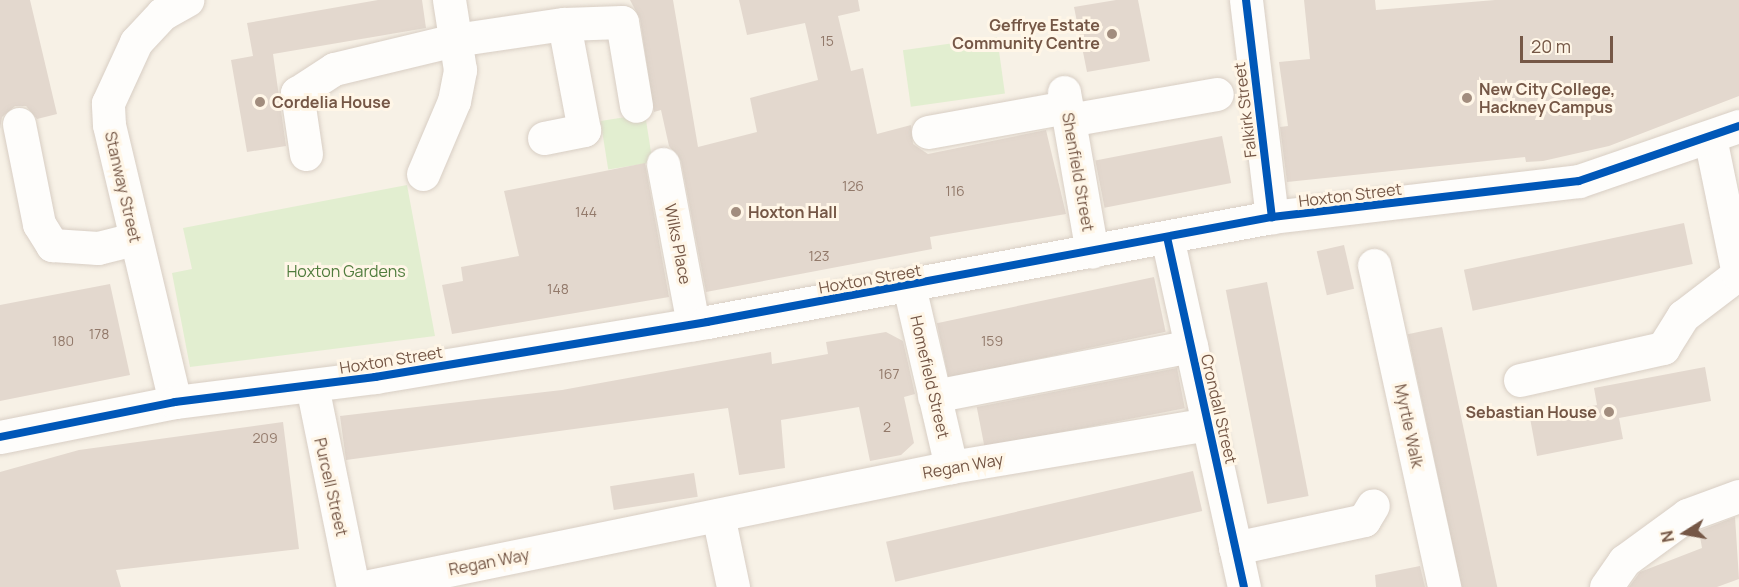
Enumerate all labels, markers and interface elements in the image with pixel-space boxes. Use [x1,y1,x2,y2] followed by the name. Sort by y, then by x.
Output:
[952,15,1100,53] place label: Geffrye Estate Community Centre
[1523,24,1616,62] scale bar
[1105,27,1119,41] marker: Geffrye Estate Community Centre
[820,33,834,49] house number: 15
[1531,34,1571,58] text: 20 m
[1230,61,1260,159] street label: Falkirk Street
[1479,79,1615,117] place label: New City College, Hackney Campus
[1460,91,1474,105] marker: New City College, Hackney Campus
[272,92,391,112] place label: Cordelia House
[253,95,267,109] marker: Cordelia House
[1058,111,1098,233] street label: Shenfield Street
[101,130,145,244] street label: Stanway Street
[842,178,864,194] house number: 126
[1297,179,1403,211] street label: Hoxton Street
[945,183,965,199] house number: 116
[661,202,695,286] street label: Wilks Place
[748,202,837,222] place label: Hoxton Hall
[575,204,597,220] house number: 144
[729,205,743,219] marker: Hoxton Hall
[808,248,830,264] house number: 123
[286,261,406,281] park label: Hoxton Gardens
[817,261,923,297] street label: Hoxton Street
[547,281,569,297] house number: 148
[907,314,953,440] street label: Homefield Street
[89,326,109,342] house number: 178
[52,333,74,349] house number: 180
[981,333,1003,349] house number: 159
[338,342,444,378] street label: Hoxton Street
[1197,352,1241,466] street label: Crondall Street
[878,366,900,382] house number: 167
[1391,382,1427,470] street label: Myrtle Walk
[1466,402,1597,422] place label: Sebastian House
[1602,405,1616,419] marker: Sebastian House
[883,419,891,435] house number: 2
[252,430,278,446] house number: 209
[310,436,352,538] street label: Purcell Street
[921,449,1005,483] street label: Regan Way
[1655,503,1715,563] north arrow
[1655,529,1679,544] text: N
[447,545,531,579] street label: Regan Way

